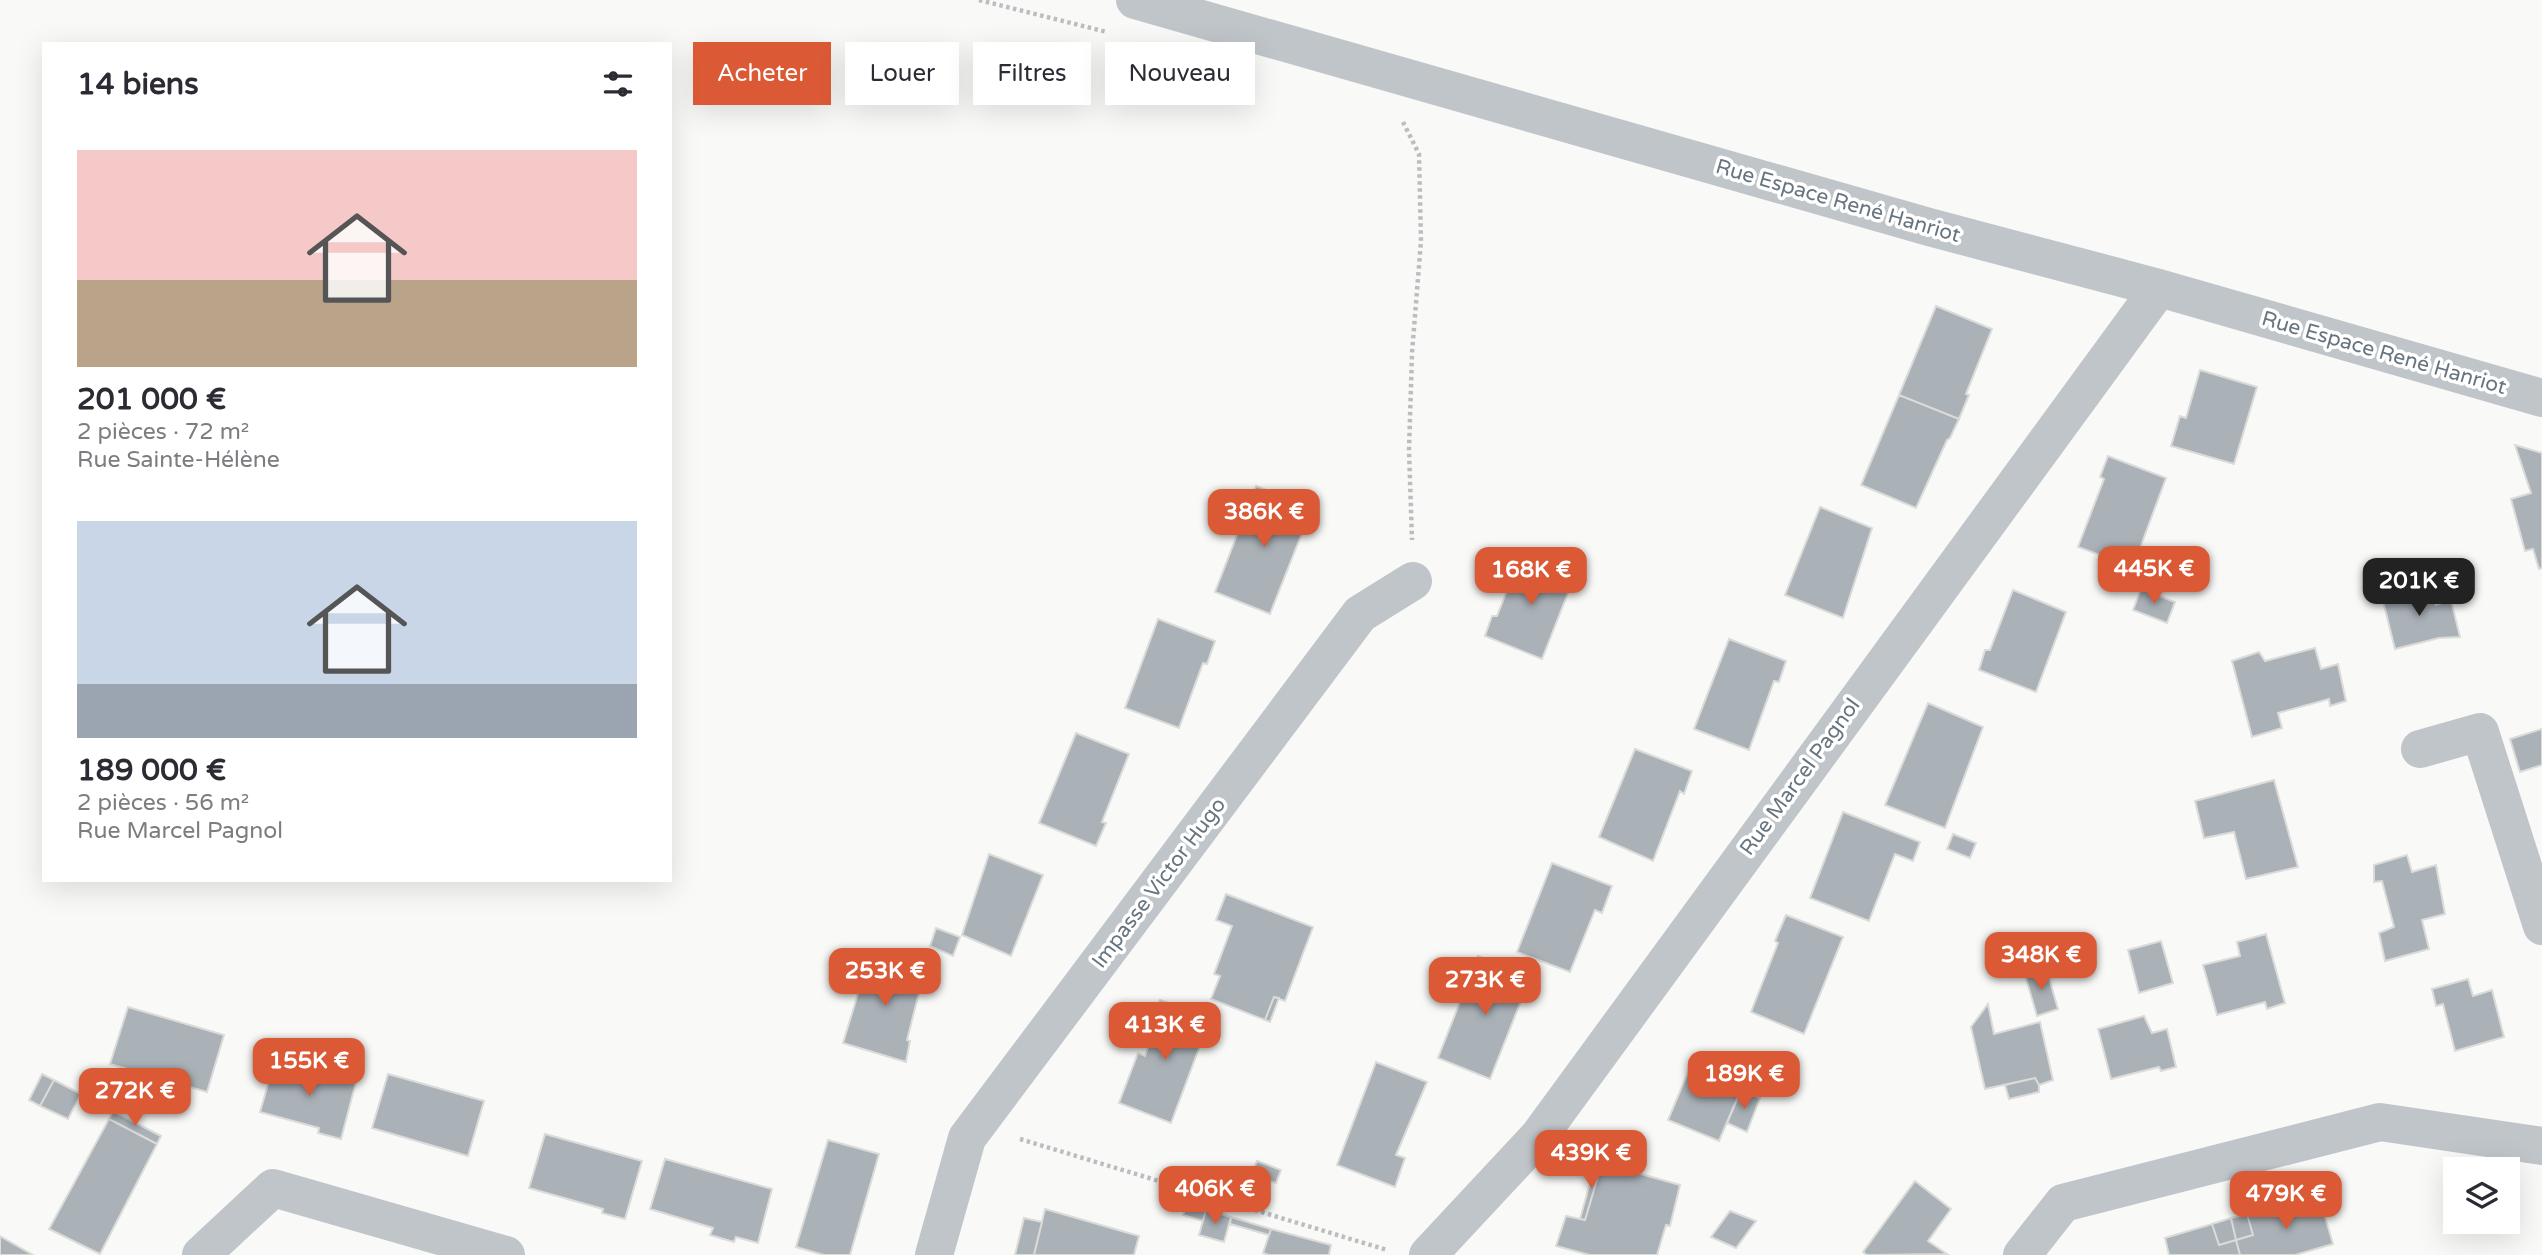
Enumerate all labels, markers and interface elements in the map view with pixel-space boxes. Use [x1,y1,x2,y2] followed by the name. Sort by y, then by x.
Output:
[693,42,831,105] chip: Acheter
[845,42,959,105] chip: Louer
[973,42,1091,105] chip: Filtres
[1105,42,1255,105] chip: Nouveau
[599,65,637,103] icon: filters
[77,66,199,103] text: 14 biens
[1713,154,1963,248] street label: Rue Espace René Hanriot
[294,195,420,321] icon: home
[2259,306,2509,400] street label: Rue Espace René Hanriot
[77,381,226,418] text: 201 000 €
[77,418,249,446] text: 2 pièces · 72 m²
[77,446,280,474] text: Rue Sainte-Hélène
[1207,490,1321,549] pin: 386K €
[1224,498,1304,526] text: 386K €
[2097,546,2211,606] pin: 445K €
[1474,548,1588,607] pin: 168K €
[2114,555,2194,583] text: 445K €
[1491,556,1571,584] text: 168K €
[2362,558,2476,618] pin: 201K €
[294,566,420,692] icon: home
[2379,567,2459,595] text: 201K €
[1735,694,1865,860] street label: Rue Marcel Pagnol
[77,752,226,789] text: 189 000 €
[77,789,249,817] text: 2 pièces · 56 m²
[1087,793,1231,973] street label: Impasse Victor Hugo
[77,817,283,845] text: Rue Marcel Pagnol
[1984,932,2098,992] pin: 348K €
[2001,941,2081,969] text: 348K €
[828,948,942,1008] pin: 253K €
[845,957,925,985] text: 253K €
[1428,958,1542,1017] pin: 273K €
[1445,966,1525,994] text: 273K €
[1108,1002,1222,1062] pin: 413K €
[1125,1011,1205,1039] text: 413K €
[252,1038,366,1098] pin: 155K €
[269,1047,349,1075] text: 155K €
[1687,1052,1801,1111] pin: 189K €
[1704,1060,1784,1088] text: 189K €
[78,1068,192,1128] pin: 272K €
[95,1077,175,1105] text: 272K €
[1534,1130,1648,1190] pin: 439K €
[1551,1139,1631,1167] text: 439K €
[2443,1157,2520,1234] map controls
[2443,1157,2520,1234] button: layers
[1158,1166,1272,1226] pin: 406K €
[2229,1172,2343,1231] pin: 479K €
[1175,1175,1255,1203] text: 406K €
[2246,1180,2326,1208] text: 479K €

